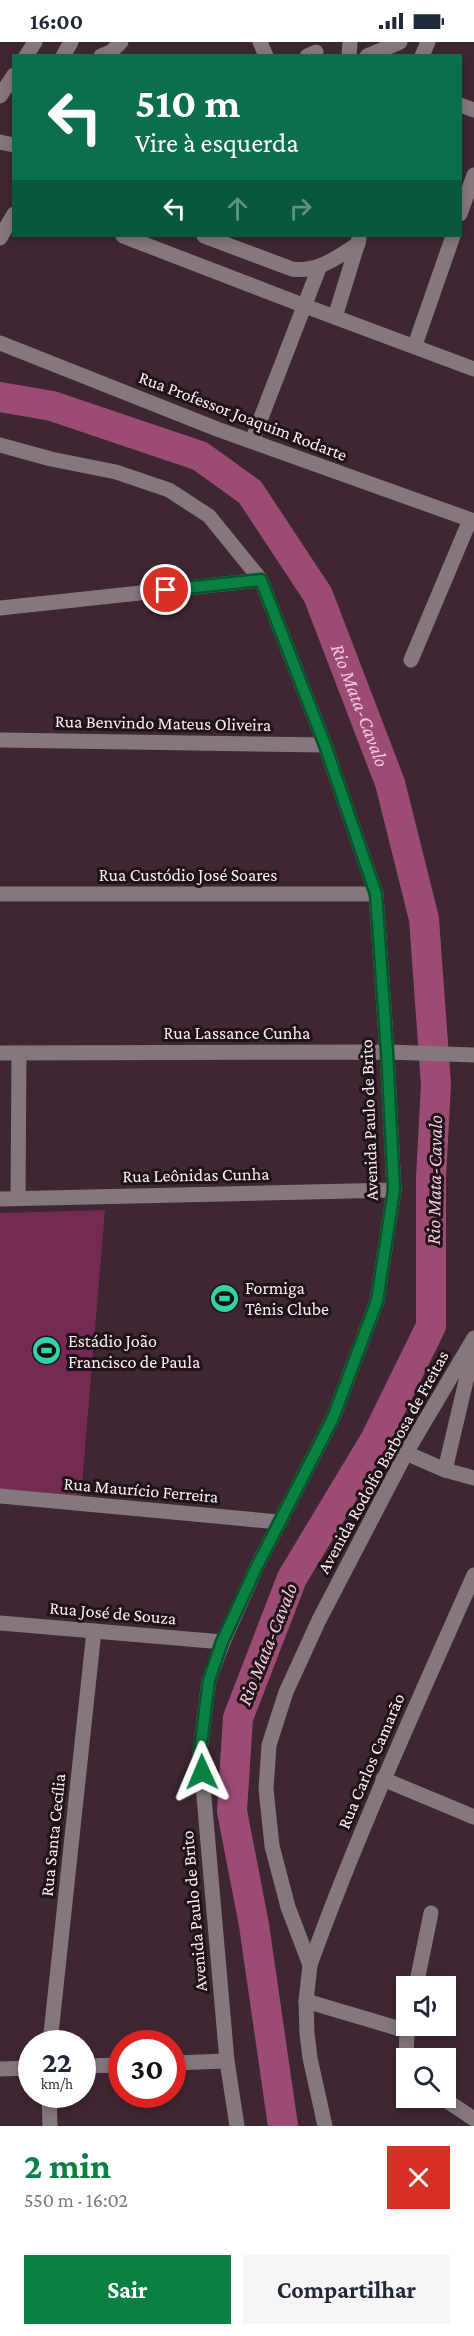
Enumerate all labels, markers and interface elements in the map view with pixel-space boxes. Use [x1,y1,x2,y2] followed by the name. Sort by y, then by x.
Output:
[30,9,83,34] text: 16:00
[36,78,114,156] icon: left
[135,79,240,126] text: 510 m
[135,128,299,158] text: Vire à esquerda
[158,192,191,225] icon: left
[221,192,254,225] icon: ahead
[284,192,317,225] icon: right
[136,367,350,465] street label: Rua Professor Joaquim Rodarte
[140,564,191,615] pin
[149,573,182,606] icon: arrive
[327,641,394,770] water label: Rio Mata-Cavalo
[55,711,271,735] street label: Rua Benvindo Mateus Oliveira
[99,865,277,885] street label: Rua Custódio José Soares
[164,1023,310,1043] street label: Rua Lassance Cunha
[356,1039,382,1201] street label: Avenida Paulo de Brito
[422,1115,446,1245] water label: Rio Mata-Cavalo
[122,1164,270,1186] street label: Rua Leônidas Cunha
[245,1278,329,1319] place label: Formiga Tênis Clube
[208,1282,240,1314] sports icon: Formiga Tênis Clube
[68,1331,200,1372] place label: Estádio João Francisco de Paula
[31,1335,63,1367] sports icon: Estádio João Francisco de Paula
[313,1347,453,1577] street label: Avenida Rodolfo Barbosa de Freitas
[63,1473,219,1507] street label: Rua Maurício Ferreira
[233,1580,301,1708] water label: Rio Mata-Cavalo
[49,1597,177,1629] street label: Rua José de Souza
[333,1690,409,1832] street label: Rua Carlos Camarão
[170,1740,234,1804] position arrow
[37,1773,69,1897] street label: Rua Santa Cecília
[177,1830,211,1992] street label: Avenida Paulo de Brito
[396,1976,456,2108] map controls
[396,1976,456,2036] button: sound
[108,2030,186,2108] speed limit sign: 30
[42,2045,72,2078] text: 22
[396,2048,456,2108] button: search
[41,2076,73,2092] text: km/h
[24,2146,111,2186] text: 2 min
[387,2146,450,2209] button: close
[24,2189,128,2211] text: 550 m · 16:02
[24,2255,231,2324] button: Sair
[243,2255,450,2324] button: Compartilhar

